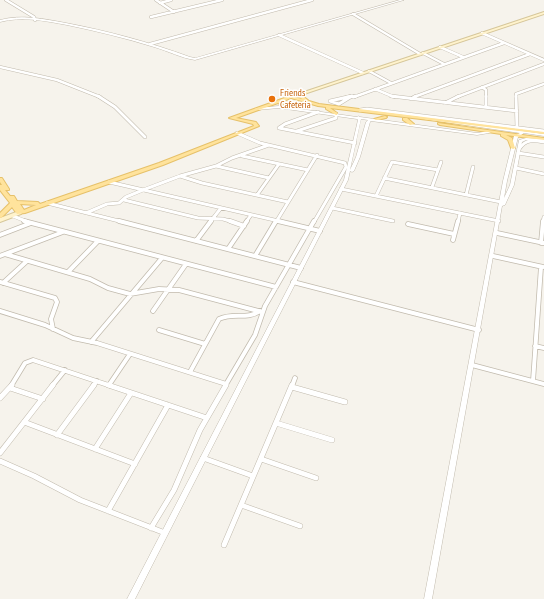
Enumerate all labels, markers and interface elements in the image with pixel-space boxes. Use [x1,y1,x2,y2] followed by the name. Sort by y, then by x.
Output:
[280,87,311,110] place label: Friends Cafeteria
[267,94,277,104] marker: Friends Cafeteria

